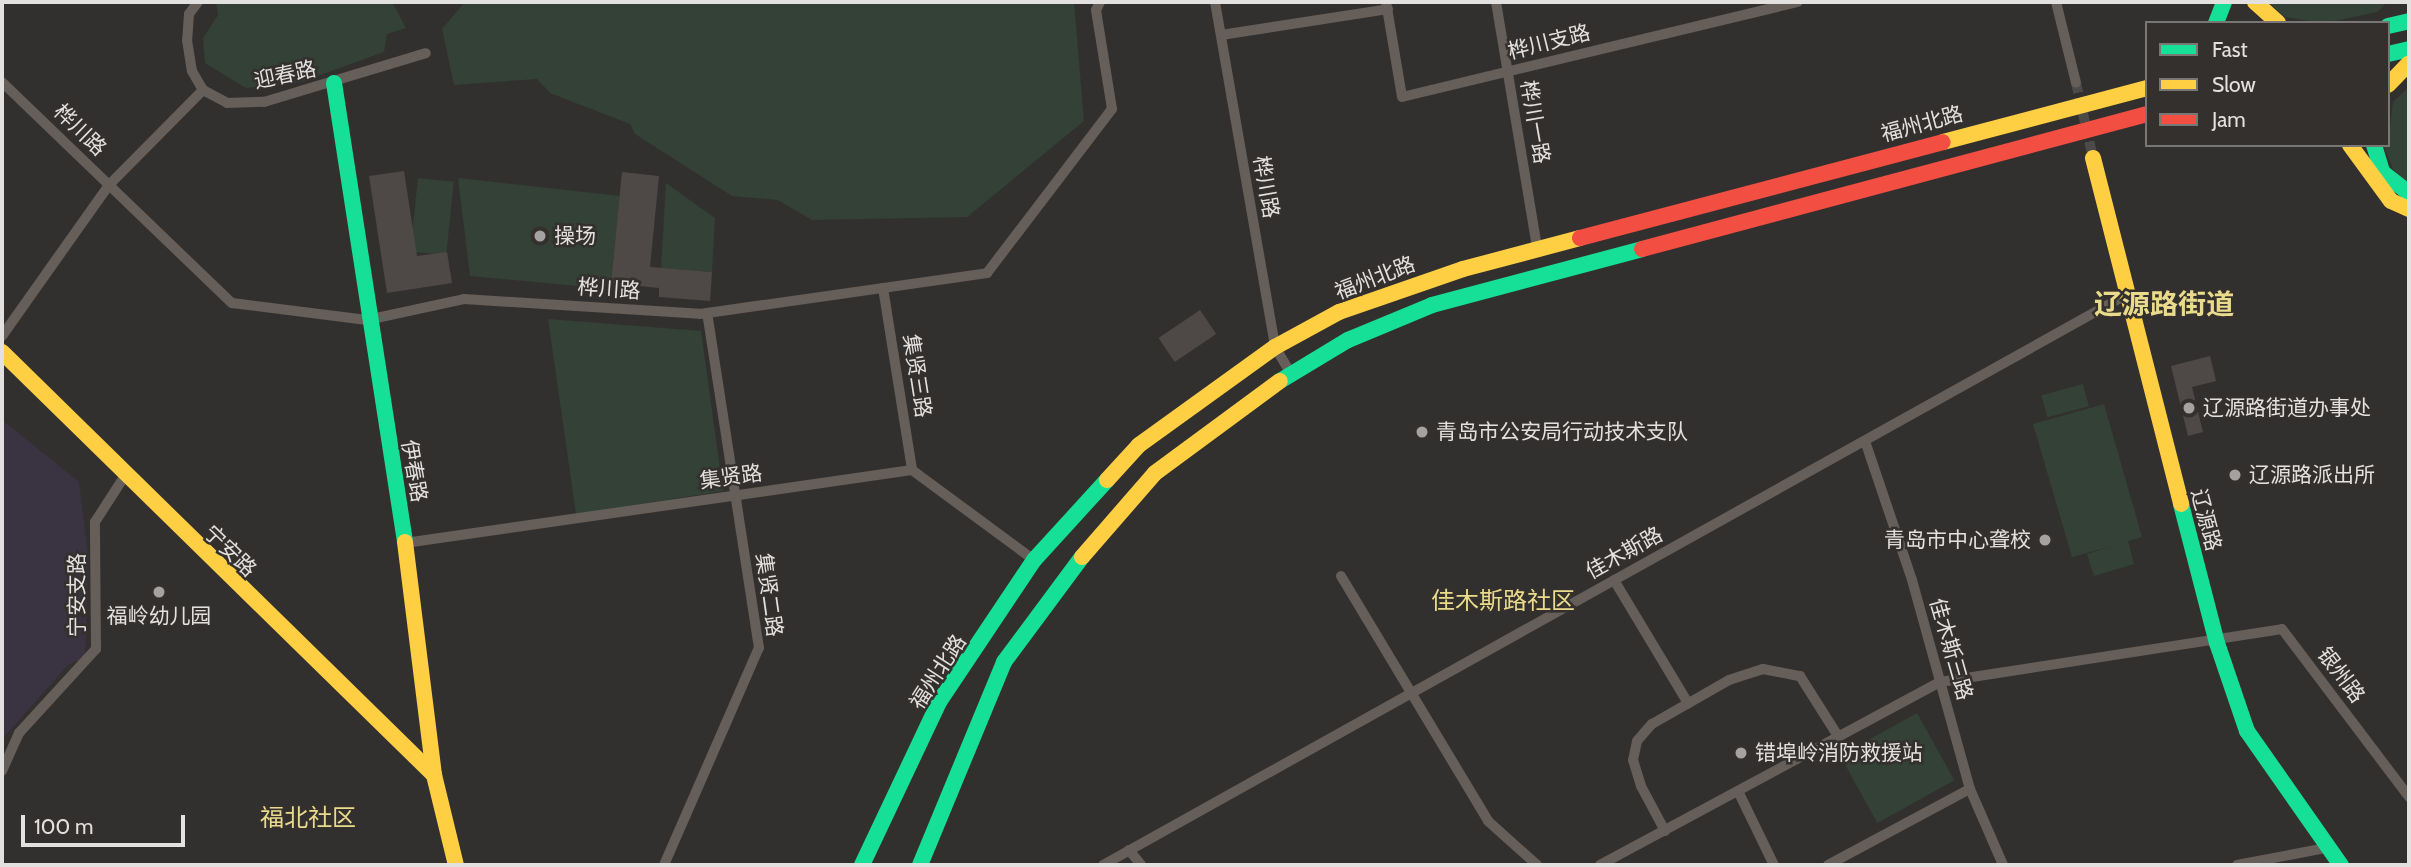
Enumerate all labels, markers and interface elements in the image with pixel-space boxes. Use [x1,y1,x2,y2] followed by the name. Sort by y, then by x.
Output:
[1505,20,1593,64] street label: 桦川支路
[2145,21,2390,147] legend
[2212,37,2248,62] text: Fast
[252,56,318,94] street label: 迎春路
[2212,72,2256,97] text: Slow
[1515,78,1555,166] street label: 桦川一路
[49,99,111,161] street label: 桦川路
[1878,101,1966,147] street label: 福州北路
[2212,107,2246,132] text: Jam
[1248,154,1284,220] street label: 桦川路
[554,223,596,249] place label: 操场
[532,228,548,244] marker: 操场
[1331,251,1419,305] street label: 福州北路
[577,274,641,304] street label: 桦川路
[2094,287,2234,321] district label: 辽源路街道
[898,333,936,419] street label: 集贤三路
[2203,395,2371,421] place label: 辽源路街道办事处
[2181,400,2197,416] marker: 辽源路街道办事处
[1436,419,1688,445] place label: 青岛市公安局行动技术支队
[1414,424,1430,440] marker: 青岛市公安局行动技术支队
[396,438,432,504] street label: 伊春路
[698,460,764,494] street label: 集贤路
[2249,462,2375,488] place label: 辽源路派出所
[2227,467,2243,483] marker: 辽源路派出所
[2186,486,2226,554] street label: 辽源路
[199,520,261,582] street label: 宁安路
[1581,522,1667,584] street label: 佳木斯路
[1884,527,2031,553] place label: 青岛市中心聋校
[2037,532,2053,548] marker: 青岛市中心聋校
[751,552,787,638] street label: 集贤二路
[64,553,90,637] street label: 宁安支路
[151,584,167,600] marker: 福岭幼儿园
[1431,587,1575,615] district label: 佳木斯路社区
[1924,595,1978,703] street label: 佳木斯三路
[107,603,211,629] place label: 福岭幼儿园
[905,630,971,714] street label: 福州北路
[2312,642,2370,708] street label: 银州路
[1755,740,1923,766] place label: 错埠岭消防救援站
[1733,745,1749,761] marker: 错埠岭消防救援站
[24,800,189,844] scale bar
[260,804,356,832] district label: 福北社区
[34,814,93,839] text: 100 m

